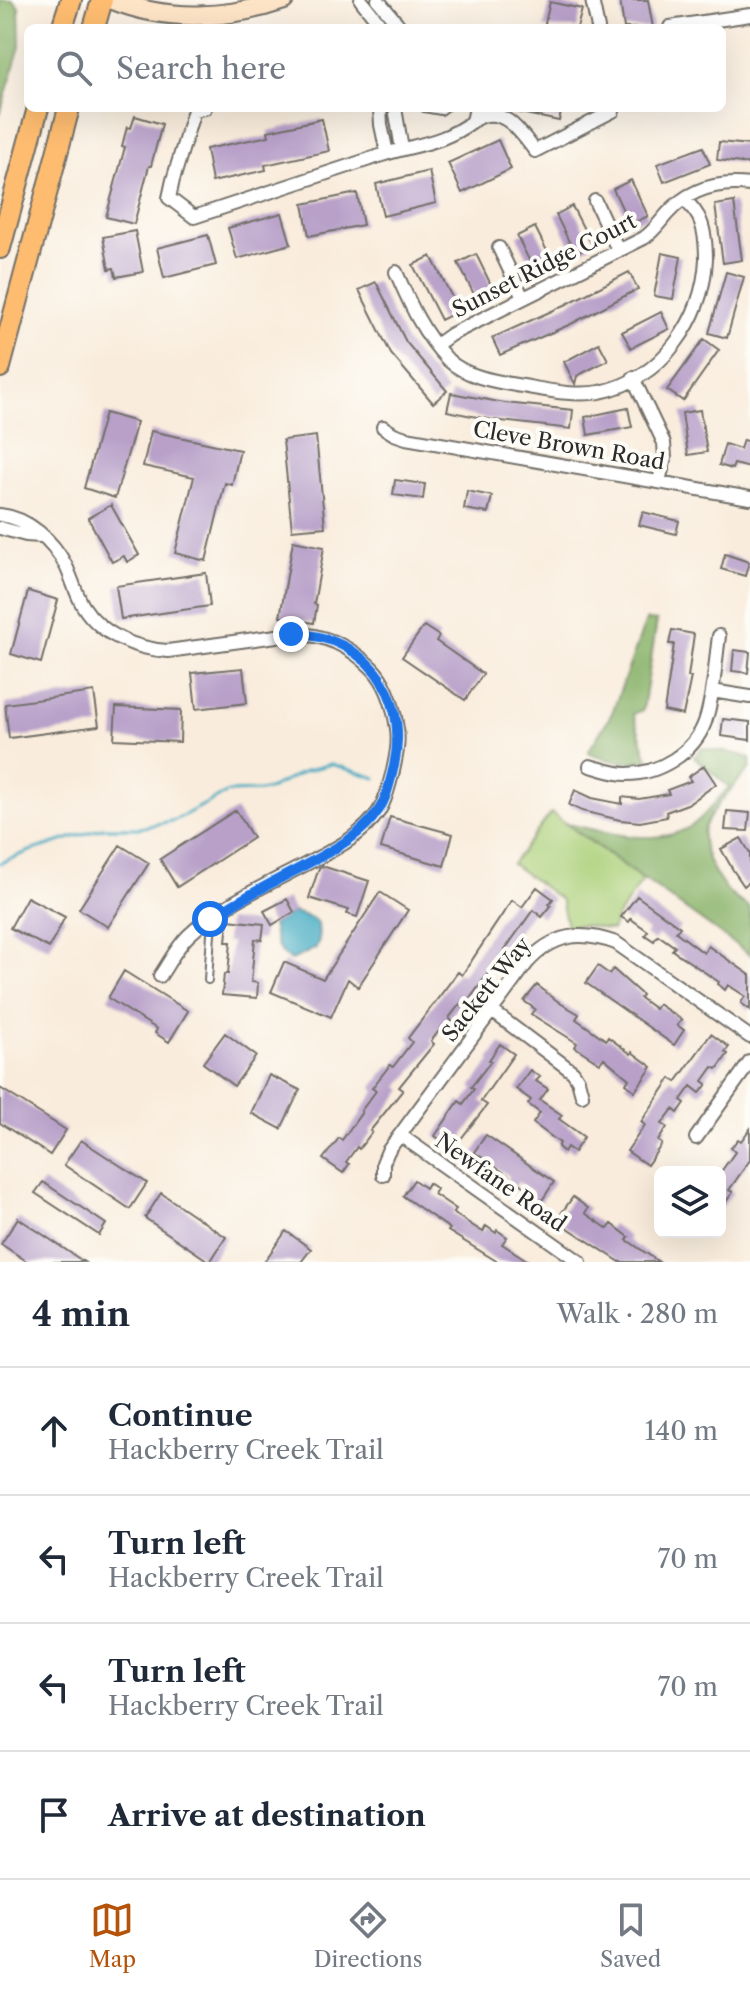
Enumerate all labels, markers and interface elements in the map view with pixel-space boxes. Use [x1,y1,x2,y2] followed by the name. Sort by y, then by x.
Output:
[24,24,726,112] search box
[52,46,96,90] icon: search
[116,50,286,87] text: Search here
[448,207,641,324] street label: Sunset Ridge Court
[471,415,667,476] street label: Cleve Brown Road
[273,616,309,652] route end
[192,901,228,937] route start
[436,931,537,1047] street label: Sackett Way
[430,1127,571,1238] street label: Newfane Road
[654,1166,726,1238] map controls
[654,1166,726,1238] button: layers
[32,1293,130,1335] text: 4 min
[557,1298,718,1330] text: Walk · 280 m
[108,1397,253,1434] text: Continue
[32,1409,76,1453] icon: ahead
[644,1415,718,1447] text: 140 m
[108,1434,384,1466] text: Hackberry Creek Trail
[108,1525,245,1562] text: Turn left
[32,1537,76,1581] icon: left
[658,1543,718,1575] text: 70 m
[108,1562,384,1594] text: Hackberry Creek Trail
[108,1653,245,1690] text: Turn left
[32,1665,76,1709] icon: left
[658,1671,718,1703] text: 70 m
[108,1690,384,1722] text: Hackberry Creek Trail
[32,1793,76,1837] icon: arrive
[108,1797,426,1834] text: Arrive at destination
[89,1898,136,1973] tab: Map
[314,1898,422,1973] tab: Directions
[600,1898,661,1973] tab: Saved

